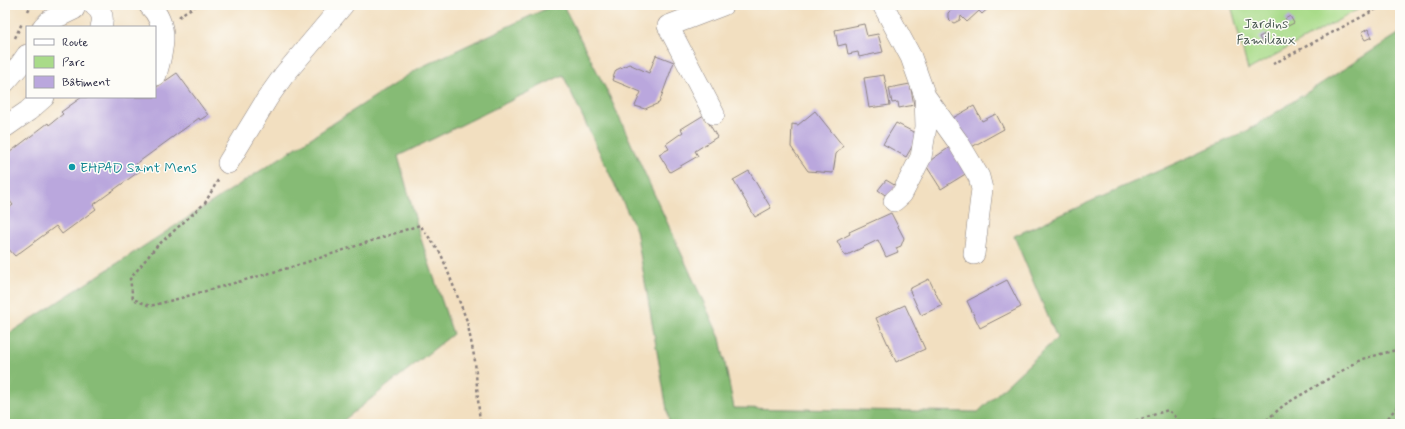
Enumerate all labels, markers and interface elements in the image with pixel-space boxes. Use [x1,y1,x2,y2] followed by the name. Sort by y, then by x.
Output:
[1237,15,1295,49] park label: Jardins Familiaux
[26,26,156,98] legend
[62,35,88,51] text: Route
[62,55,85,71] text: Parc
[62,75,111,91] text: Bâtiment
[80,159,197,177] place label: EHPAD Saint Mens
[67,162,77,172] marker: EHPAD Saint Mens

